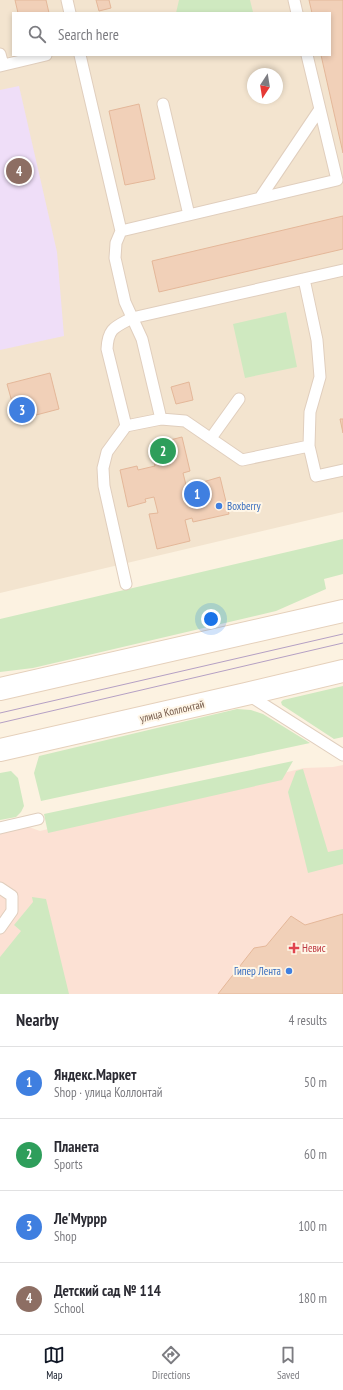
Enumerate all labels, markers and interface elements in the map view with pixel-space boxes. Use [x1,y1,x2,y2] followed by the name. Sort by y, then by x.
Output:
[12,12,331,56] search box
[26,23,48,45] icon: search
[58,25,119,44] text: Search here
[247,68,283,104] north arrow
[6,156,32,186] pin: 4
[9,395,35,425] pin: 3
[150,436,176,466] pin: 2
[184,479,210,509] pin: 1
[227,499,262,513] place label: Boxberry
[214,501,224,511] marker: Boxberry
[201,609,221,629] your location
[138,697,206,725] street label: улица Коллонтай
[302,941,326,955] place label: Невис
[289,943,299,953] marker: Невис
[234,964,281,978] place label: Гипер Лента
[284,966,294,976] marker: Гипер Лента
[16,1009,59,1031] text: Nearby
[288,1012,327,1029] text: 4 results
[54,1065,136,1084] text: Яндекс.Маркет
[26,1074,32,1091] text: 1
[304,1074,327,1091] text: 50 m
[54,1084,163,1101] text: Shop · улица Коллонтай
[54,1137,99,1156] text: Планета
[26,1146,32,1163] text: 2
[304,1146,327,1163] text: 60 m
[54,1156,83,1173] text: Sports
[54,1209,107,1228] text: Ле'Муррр
[26,1218,32,1235] text: 3
[298,1218,327,1235] text: 100 m
[54,1228,77,1245] text: Shop
[54,1281,161,1300] text: Детский сад № 114
[26,1290,32,1307] text: 4
[298,1290,327,1307] text: 180 m
[54,1300,84,1317] text: School
[43,1344,65,1382] tab: Map
[152,1344,190,1382] tab: Directions
[277,1344,300,1382] tab: Saved

